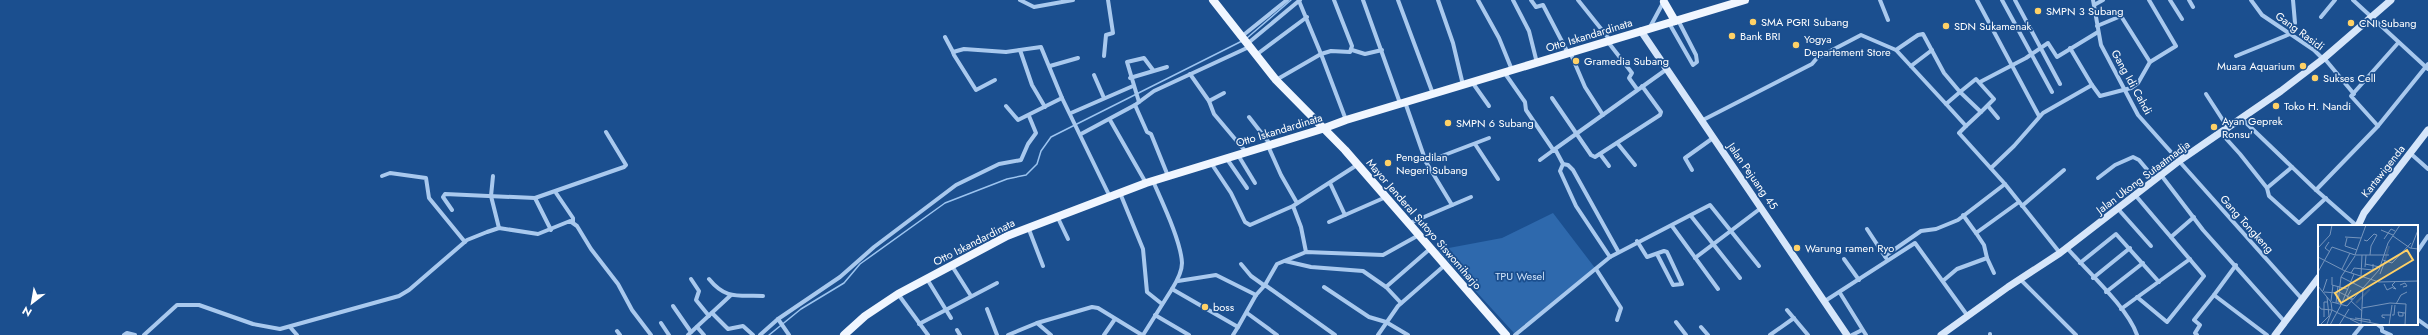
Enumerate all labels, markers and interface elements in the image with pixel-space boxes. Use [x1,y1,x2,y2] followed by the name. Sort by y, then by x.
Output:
[2046,3,2124,19] place label: SMPN 3 Subang
[2033,6,2043,16] marker: SMPN 3 Subang
[2272,8,2328,54] street label: Gang Rasidi
[1544,14,1634,56] street label: Otto Iskandardinata
[1761,14,1849,30] place label: SMA PGRI Subang
[2359,15,2416,31] place label: CNI Subang
[1748,17,1758,27] marker: SMA PGRI Subang
[1954,18,2032,34] place label: SDN Sukamenak
[2346,18,2356,28] marker: CNI Subang
[1941,21,1951,31] marker: SDN Sukamenak
[1740,28,1780,44] place label: Bank BRI
[1727,31,1737,41] marker: Bank BRI
[1804,31,1891,60] place label: Yogya Departement Store
[1791,40,1801,50] marker: Yogya Departement Store
[2108,47,2157,117] street label: Gang Idi Cahdi
[1584,53,1669,69] place label: Gramedia Subang
[1571,56,1581,66] marker: Gramedia Subang
[2217,58,2295,74] place label: Muara Aquarium
[2298,61,2308,71] marker: Muara Aquarium
[2323,70,2376,86] place label: Sukses Cell
[2310,73,2320,83] marker: Sukses Cell
[2284,98,2351,114] place label: Toko H. Nandi
[2271,101,2281,111] marker: Toko H. Nandi
[1234,109,1324,151] street label: Otto Iskandardinata
[2222,113,2283,142] place label: Ayan Geprek Ronsu'
[1456,115,1534,131] place label: SMPN 6 Subang
[1443,118,1453,128] marker: SMPN 6 Subang
[2209,122,2219,132] marker: Ayan Geprek Ronsu'
[2091,136,2193,219] street label: Jalan Ukong Sutaatmadja
[1723,138,1782,213] street label: Jalan Pejuang 45
[2357,141,2409,201] street label: Kartawigenda
[1396,149,1467,178] place label: Pengadilan Negeri Subang
[1363,155,1485,293] street label: Mayor Jenderal Sutoyo Siswomiharjo
[1383,158,1393,168] marker: Pengadilan Negeri Subang
[2216,191,2278,257] street label: Gang Tongkeng
[930,214,1018,270] street label: Otto Iskandardinata
[2318,225,2418,325] inset map
[1805,240,1894,256] place label: Warung ramen Ryo
[1792,243,1802,253] marker: Warung ramen Ryo
[1495,268,1545,284] park label: TPU Wesel
[12,283,52,323] north arrow
[1213,299,1235,315] place label: boss
[19,302,35,321] text: N
[1200,302,1210,312] marker: boss

